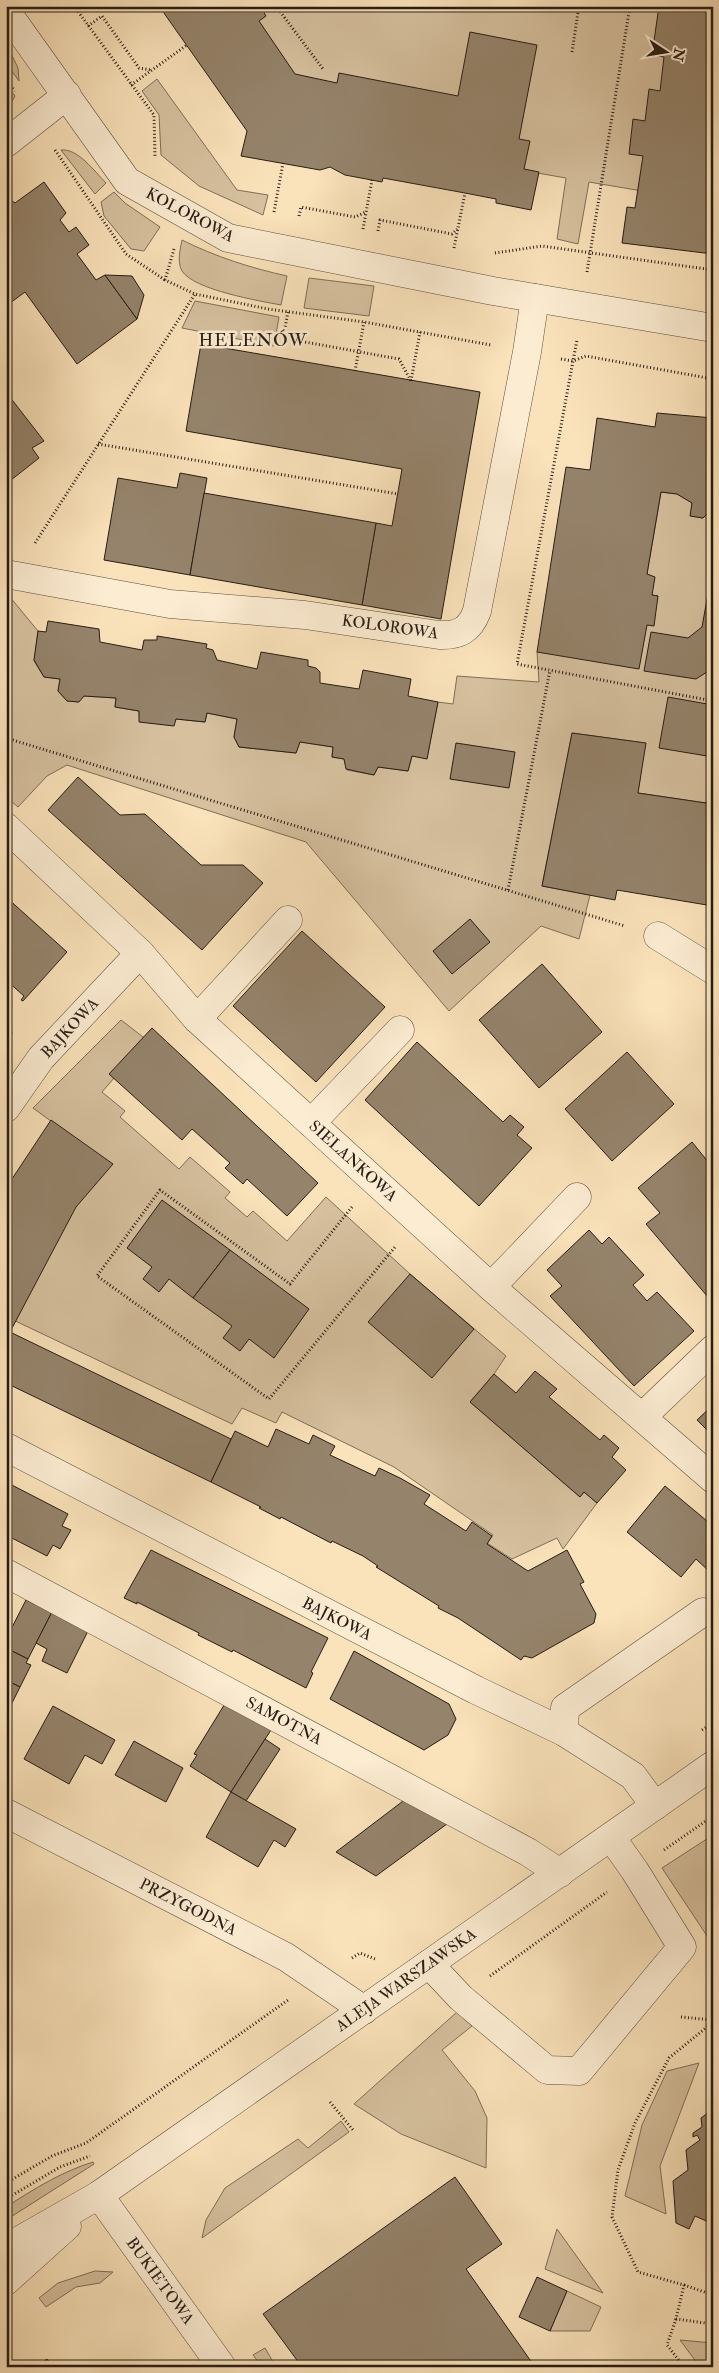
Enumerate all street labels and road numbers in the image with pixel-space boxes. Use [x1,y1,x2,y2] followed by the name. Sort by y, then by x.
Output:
[142,183,238,247] street label: KOLOROWA
[340,610,440,644] street label: KOLOROWA
[37,994,104,1063] street label: BAJKOWA
[305,1116,401,1206] street label: SIELANKOWA
[298,1593,375,1646] street label: BAJKOWA
[242,1693,326,1749] street label: SAMOTNA
[136,1874,240,1940] street label: PRZYGODNA
[331,1924,481,2037] street label: ALEJA WARSZAWSKA
[122,2233,198,2329] street label: BUKIETOWA

